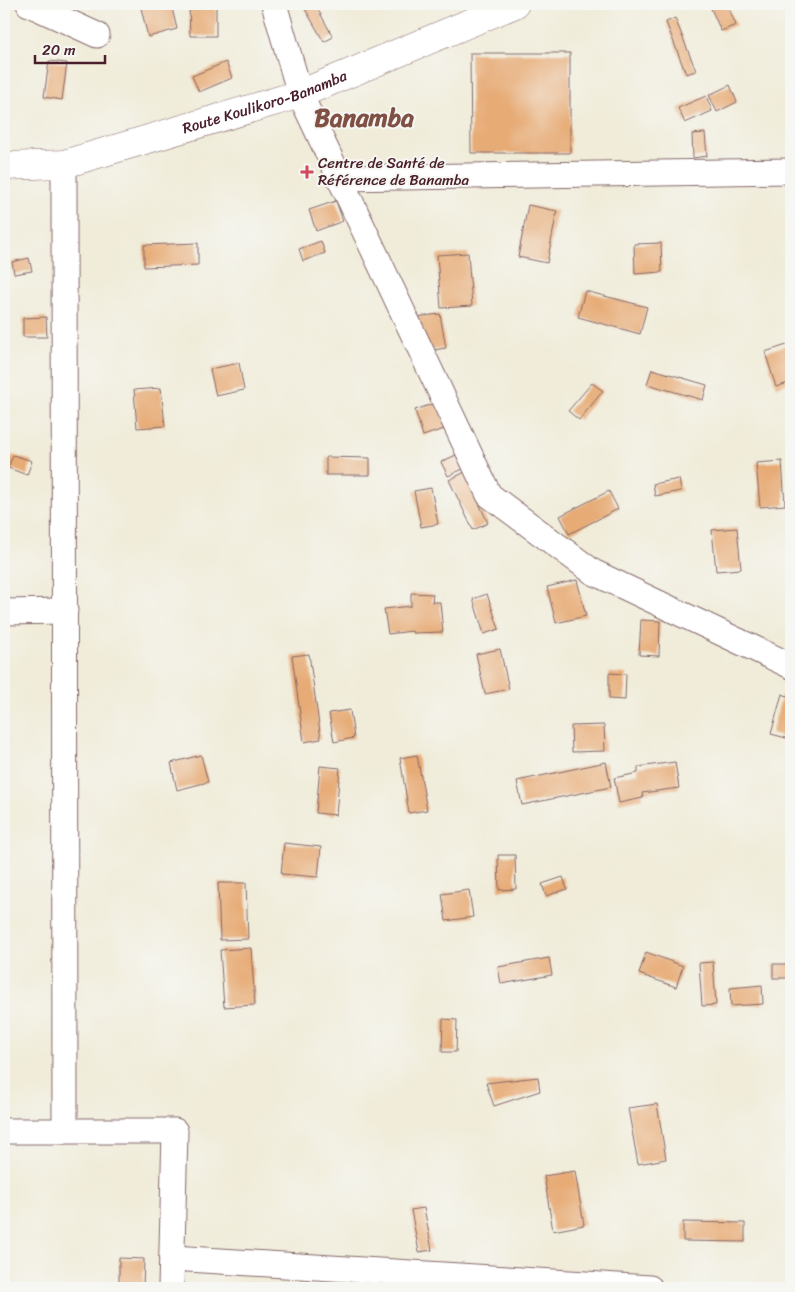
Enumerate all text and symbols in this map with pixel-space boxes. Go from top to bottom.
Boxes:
scale bar [35,32,105,64]
text: 20 m [42,37,76,63]
street label: Route Koulikoro-Banamba [179,63,351,141]
district label: Banamba [314,95,414,140]
place label: Centre de Santé de Référence de Banamba [318,150,470,193]
marker: Centre de Santé de Référence de Banamba [300,165,314,179]

